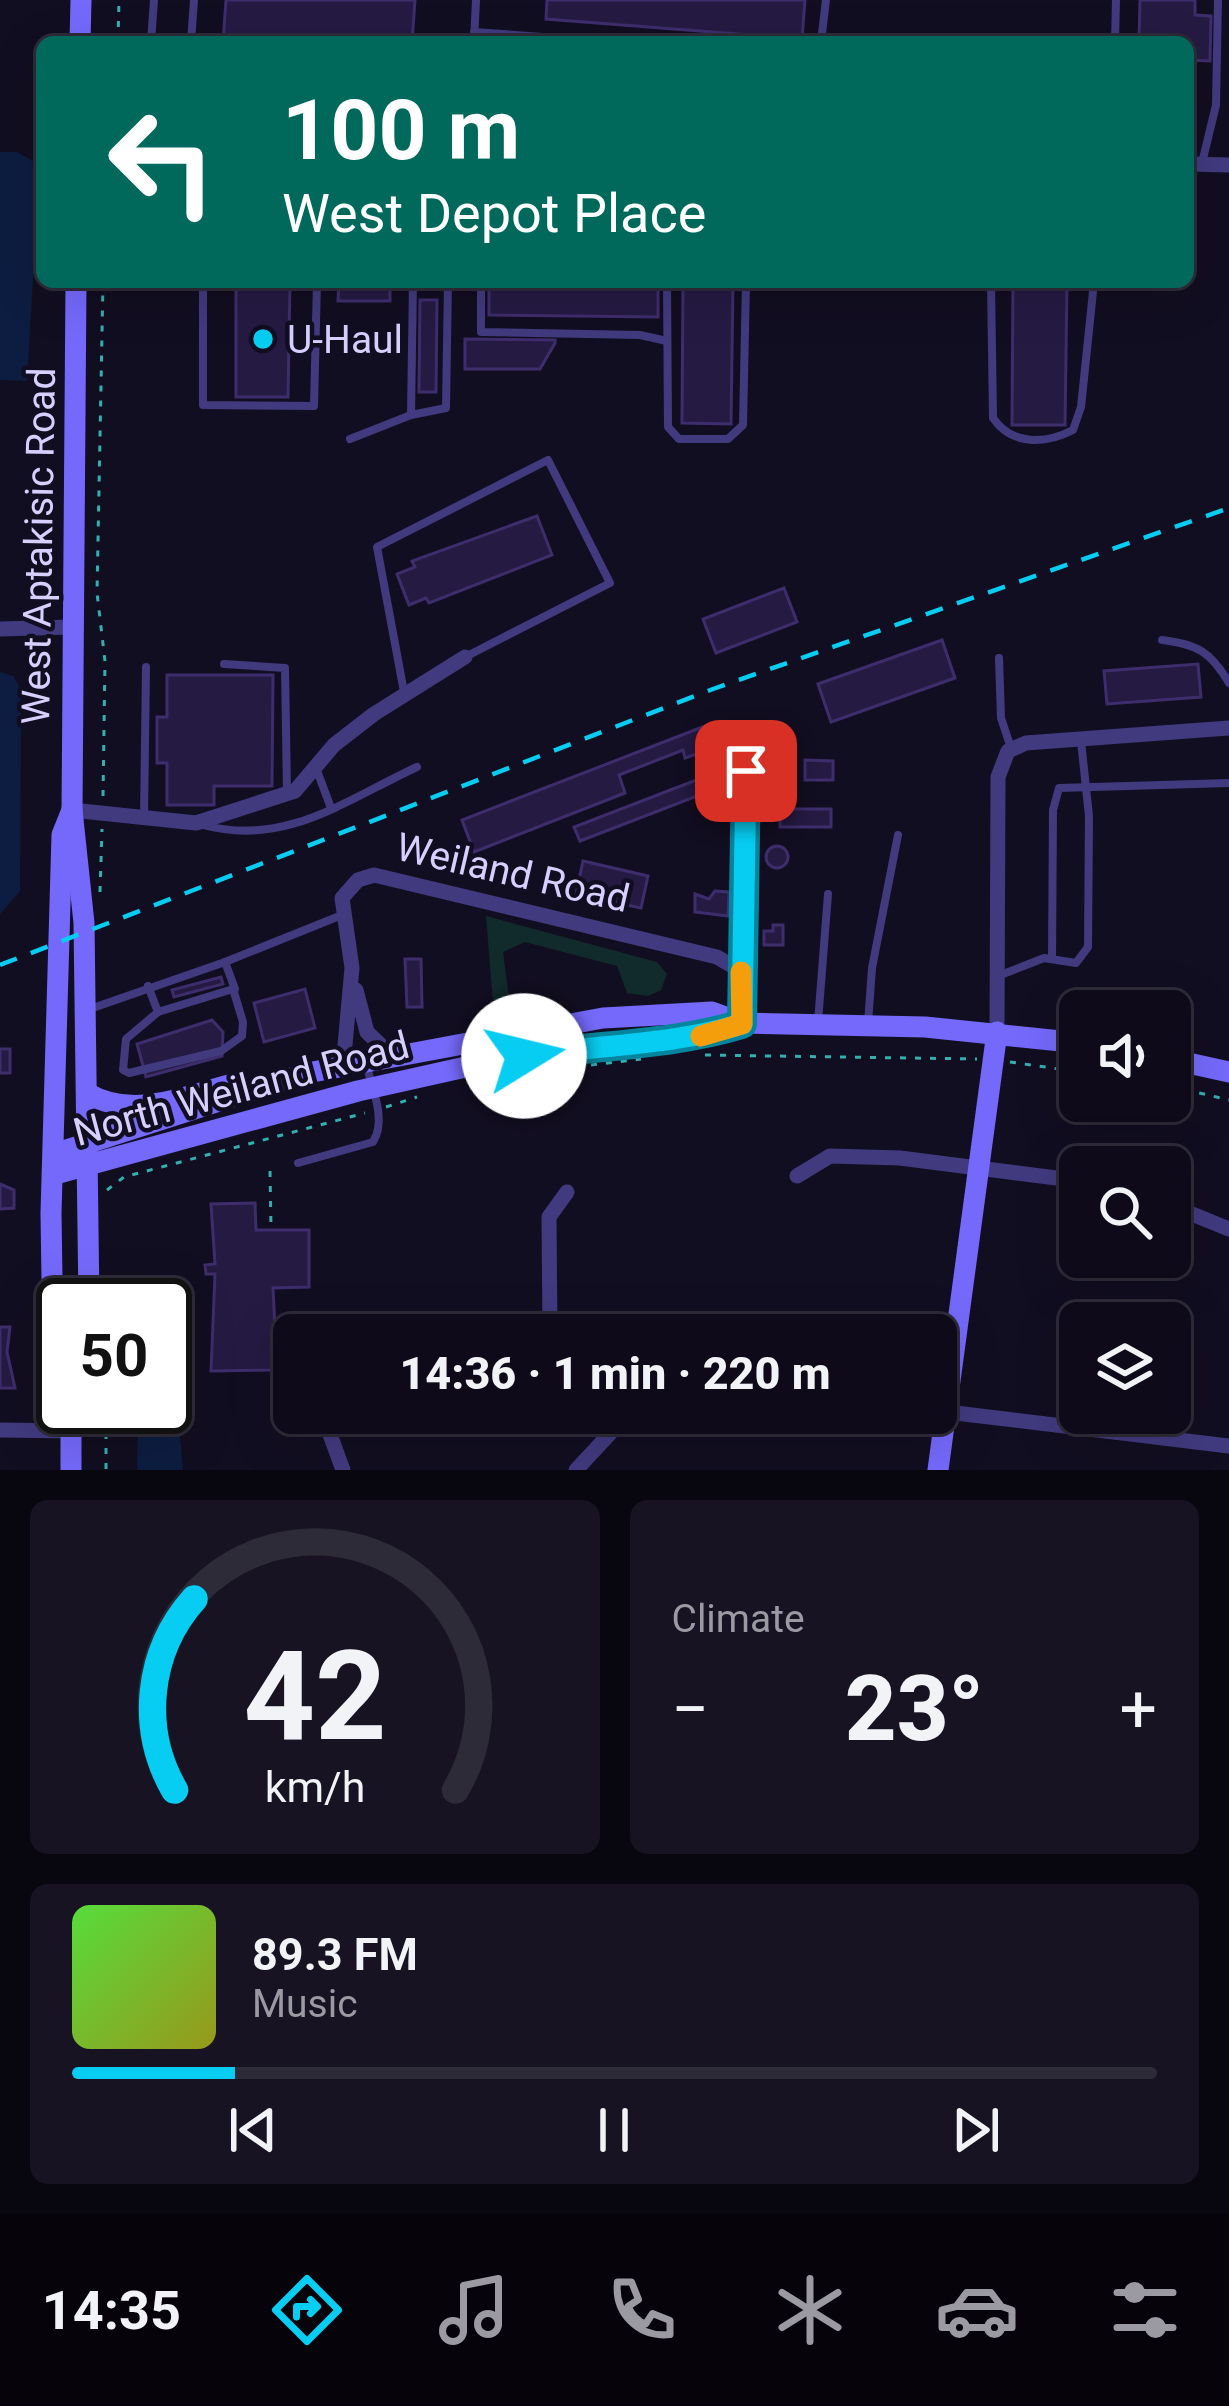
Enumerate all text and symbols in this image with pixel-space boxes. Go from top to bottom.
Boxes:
text: 100 m [282,81,520,180]
icon: left [84,84,240,240]
text: West Depot Place [282,182,706,245]
place label: U-Haul [287,317,403,363]
marker: U-Haul [250,326,276,352]
street label: West Aptakisic Road [13,367,65,725]
pin [695,720,797,822]
icon: arrive [713,738,779,804]
street label: Weiland Road [392,824,634,922]
map controls [1059,990,1191,1434]
button: sound [1059,990,1191,1122]
position arrow [461,993,587,1119]
street label: North Weiland Road [68,1022,414,1156]
button: search [1059,1146,1191,1278]
speed limit sign: 50 [36,1278,192,1434]
button: layers [1059,1302,1191,1434]
text: 14:36 · 1 min · 220 m [399,1347,831,1400]
text: Climate [672,1596,805,1642]
text: 42 [243,1623,386,1769]
text: 23° [845,1657,984,1762]
text: − [672,1671,709,1748]
text: + [1120,1671,1157,1748]
text: km/h [264,1762,365,1812]
text: 89.3 FM [252,1928,418,1981]
text: Music [252,1981,358,2027]
icon: previous [220,2097,286,2163]
icon: pause [581,2097,647,2163]
icon: next [943,2097,1009,2163]
icon: directions [265,2268,349,2352]
icon: music [432,2268,516,2352]
icon: phone [600,2268,684,2352]
icon: climate [768,2268,852,2352]
icon: car [935,2268,1019,2352]
icon: filters [1103,2268,1187,2352]
text: 14:35 [42,2279,181,2342]

